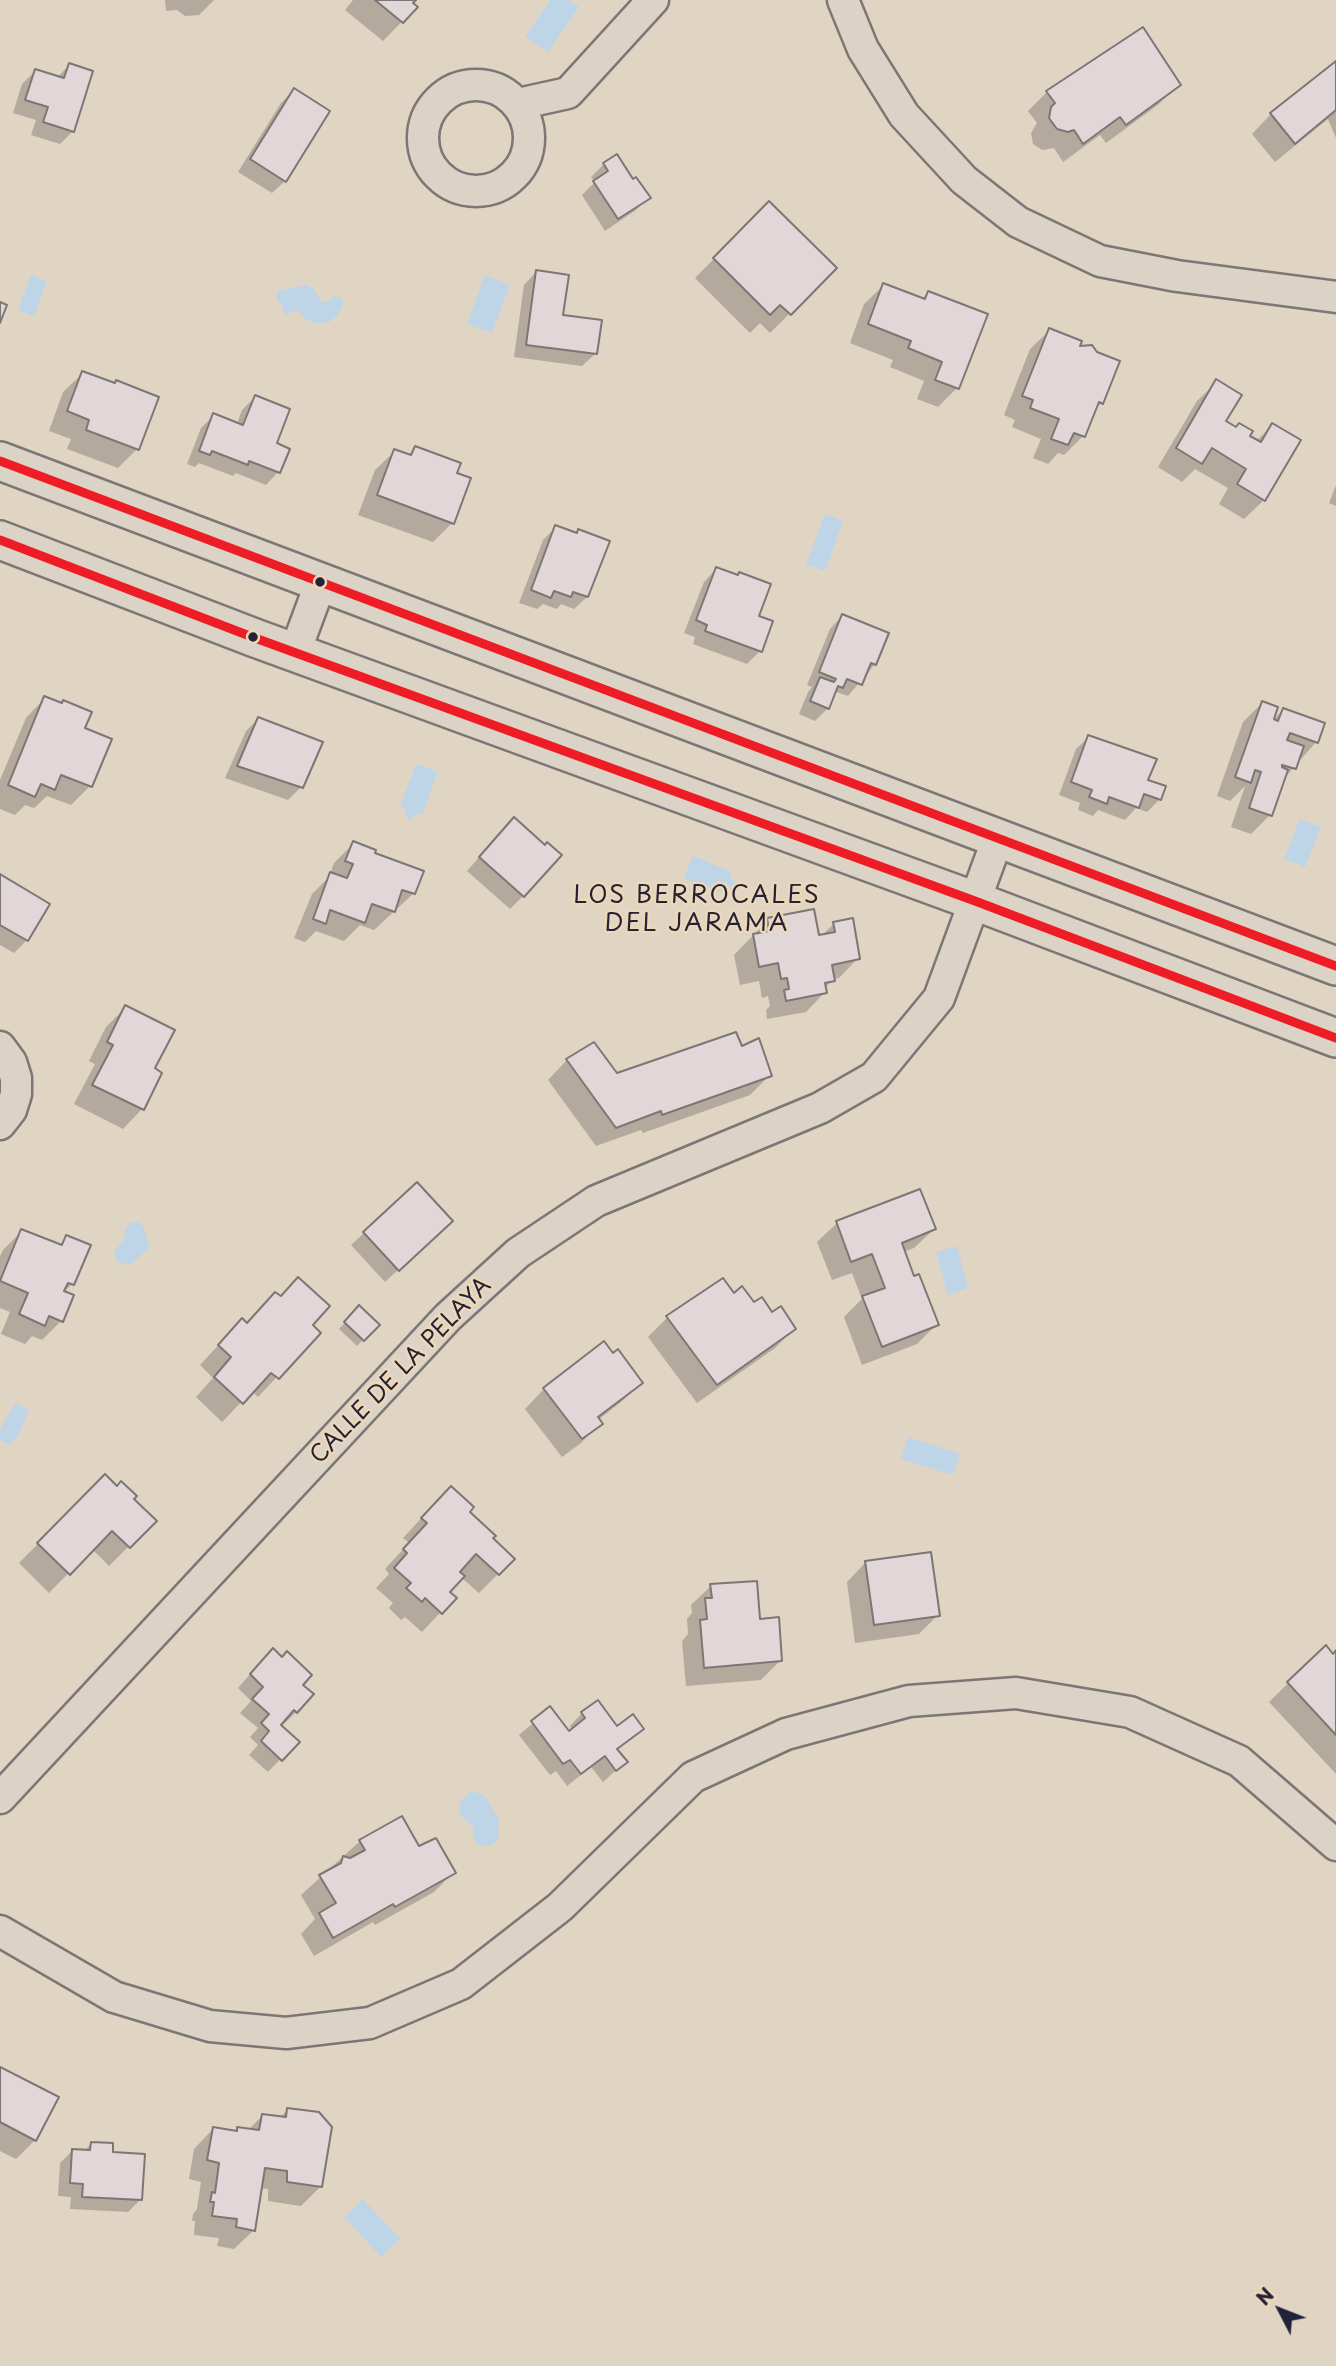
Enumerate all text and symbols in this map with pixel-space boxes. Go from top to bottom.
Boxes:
unlabelled marker [313,575,327,589]
unlabelled marker [246,630,260,644]
district label: LOS BERROCALES DEL JARAMA [576,882,818,938]
street label: CALLE DE LA PELAYA [305,1272,497,1470]
north arrow [1245,2275,1315,2345]
text: N [1249,2281,1280,2311]

